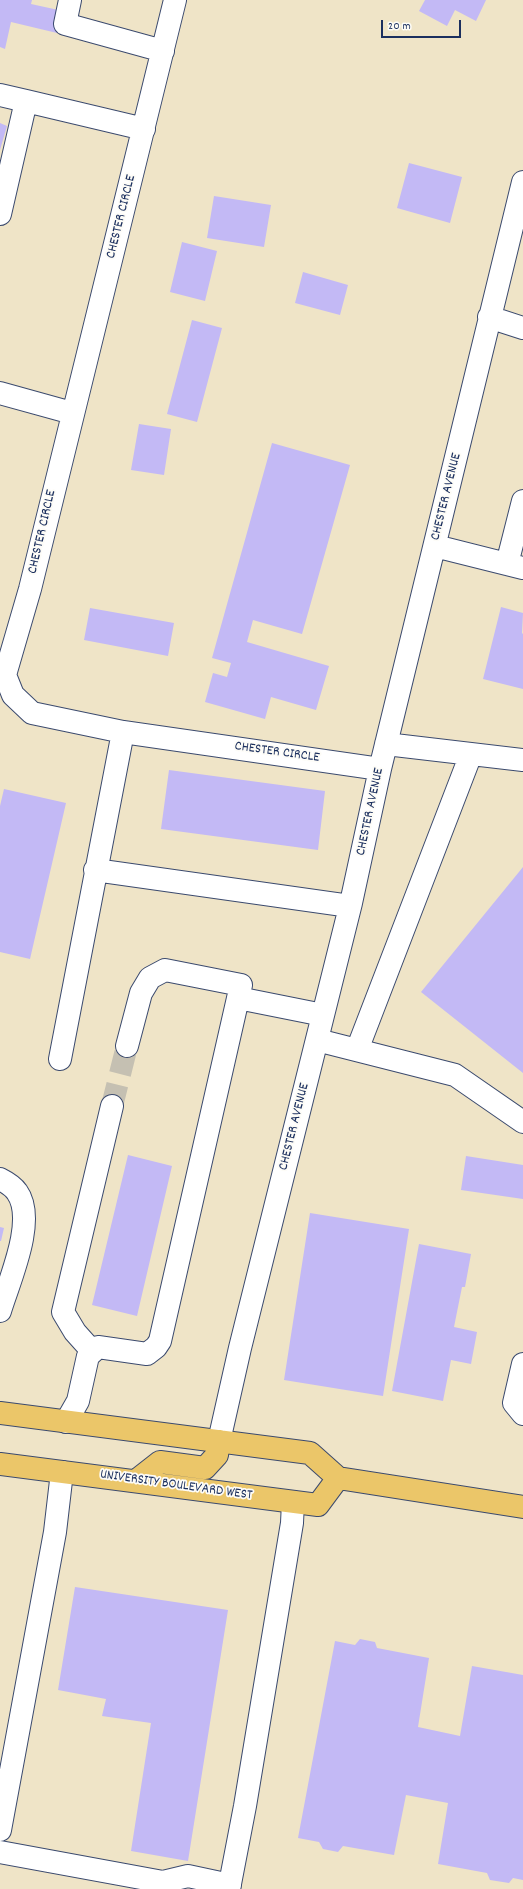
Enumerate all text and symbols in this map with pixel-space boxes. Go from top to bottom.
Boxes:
scale bar [383,12,463,38]
text: 20 m [388,18,411,35]
street label: CHESTER CIRCLE [103,173,141,261]
street label: CHESTER AVENUE [428,452,466,542]
street label: CHESTER CIRCLE [25,488,61,576]
street label: CHESTER CIRCLE [233,739,321,767]
street label: CHESTER AVENUE [353,767,389,857]
street label: CHESTER AVENUE [276,1082,314,1172]
street label: UNIVERSITY BOULEVARD WEST [99,1467,253,1505]

